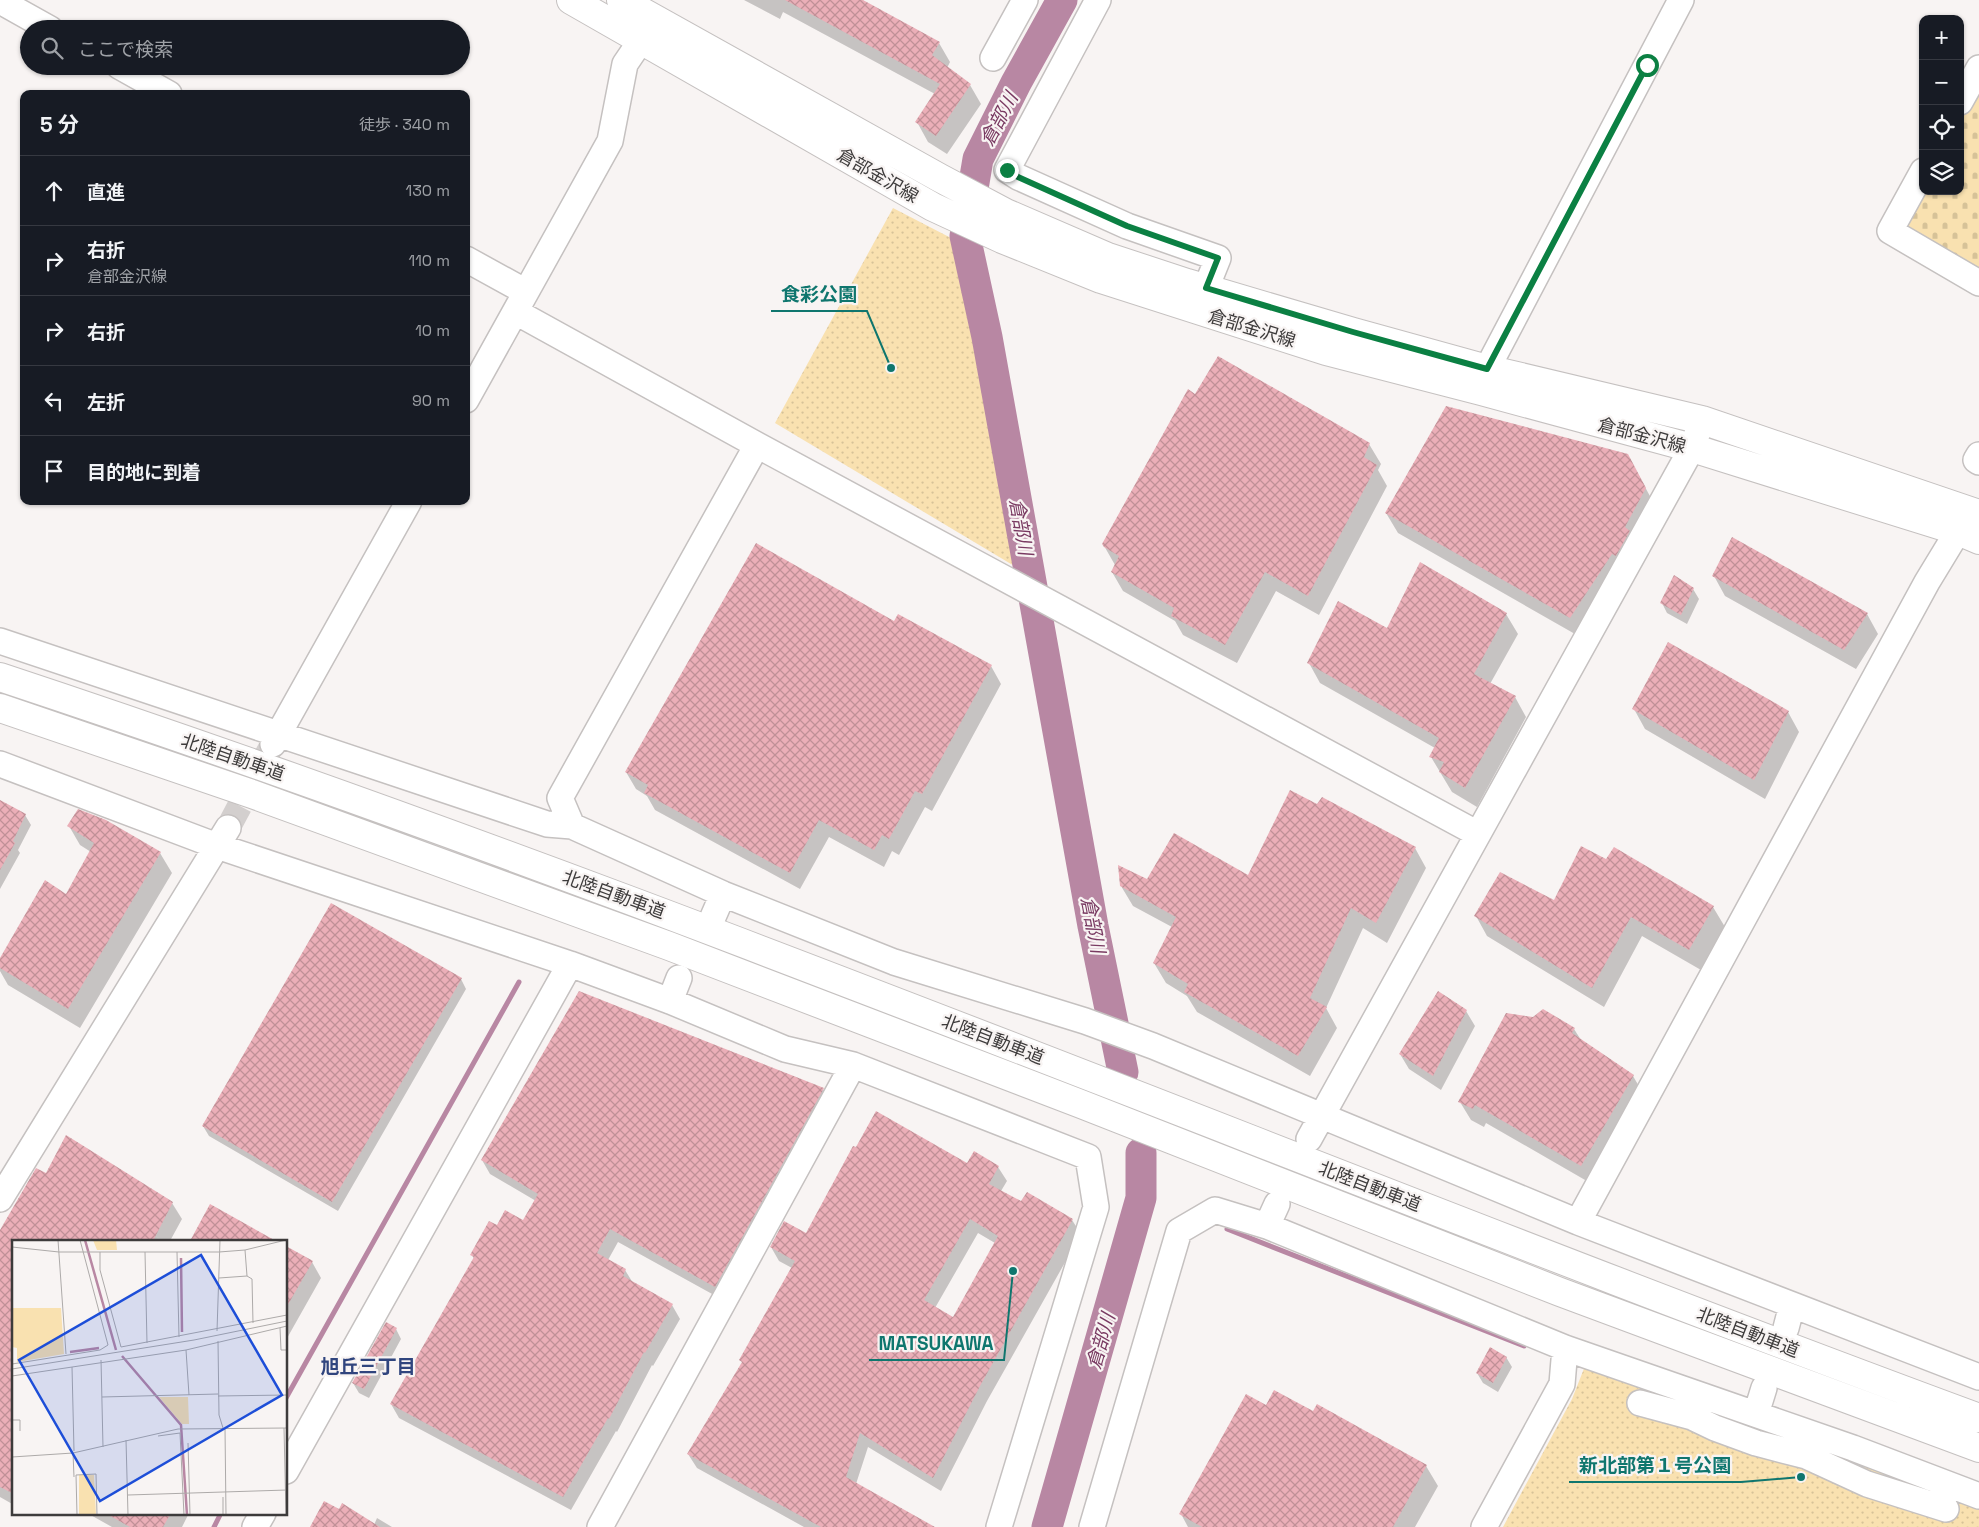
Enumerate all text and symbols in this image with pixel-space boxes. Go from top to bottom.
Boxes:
map controls [1919,15,1964,195]
button: + [1919,15,1964,60]
search box [20,20,470,75]
icon: search [38,34,66,62]
text: ここで検索 [78,37,173,62]
route start [1636,54,1659,77]
button: − [1919,60,1964,105]
water label: 倉部川 [975,86,1024,150]
button: locate [1919,105,1964,150]
text: 5 分 [40,111,79,138]
text: 徒歩 · 340 m [359,114,450,135]
street label: 倉部金沢線 [833,143,923,207]
button: layers [1919,150,1964,195]
route end [996,159,1019,182]
icon: ahead [40,177,68,205]
text: 直進 [87,180,125,205]
text: 130 m [406,180,450,201]
text: 右折 [87,238,125,263]
icon: right [40,247,68,275]
text: 110 m [408,250,450,271]
text: 倉部金沢線 [87,266,167,287]
callout: 食彩公園 [771,277,867,311]
text: 食彩公園 [781,282,857,307]
street label: 倉部金沢線 [1206,304,1298,352]
icon: right [40,317,68,345]
text: 右折 [87,320,125,345]
text: 10 m [415,320,450,341]
icon: left [40,387,68,415]
text: 左折 [87,390,125,415]
text: 90 m [412,390,450,411]
street label: 倉部金沢線 [1596,412,1688,458]
icon: arrive [40,457,68,485]
text: 目的地に到着 [87,460,201,485]
water label: 倉部川 [1004,497,1039,559]
street label: 北陸自動車道 [178,729,288,785]
street label: 北陸自動車道 [559,865,669,923]
water label: 倉部川 [1075,895,1111,957]
street label: 北陸自動車道 [938,1009,1048,1069]
street label: 北陸自動車道 [1315,1156,1425,1216]
inset map [12,1240,288,1514]
street label: 北陸自動車道 [1693,1302,1803,1362]
water label: 倉部川 [1081,1308,1121,1372]
callout: MATSUKAWA [869,1326,1004,1360]
text: MATSUKAWA [878,1331,994,1356]
district label: 旭丘三丁目 [320,1354,416,1379]
callout: 新北部第１号公園 [1569,1448,1741,1482]
text: 新北部第１号公園 [1579,1453,1731,1478]

